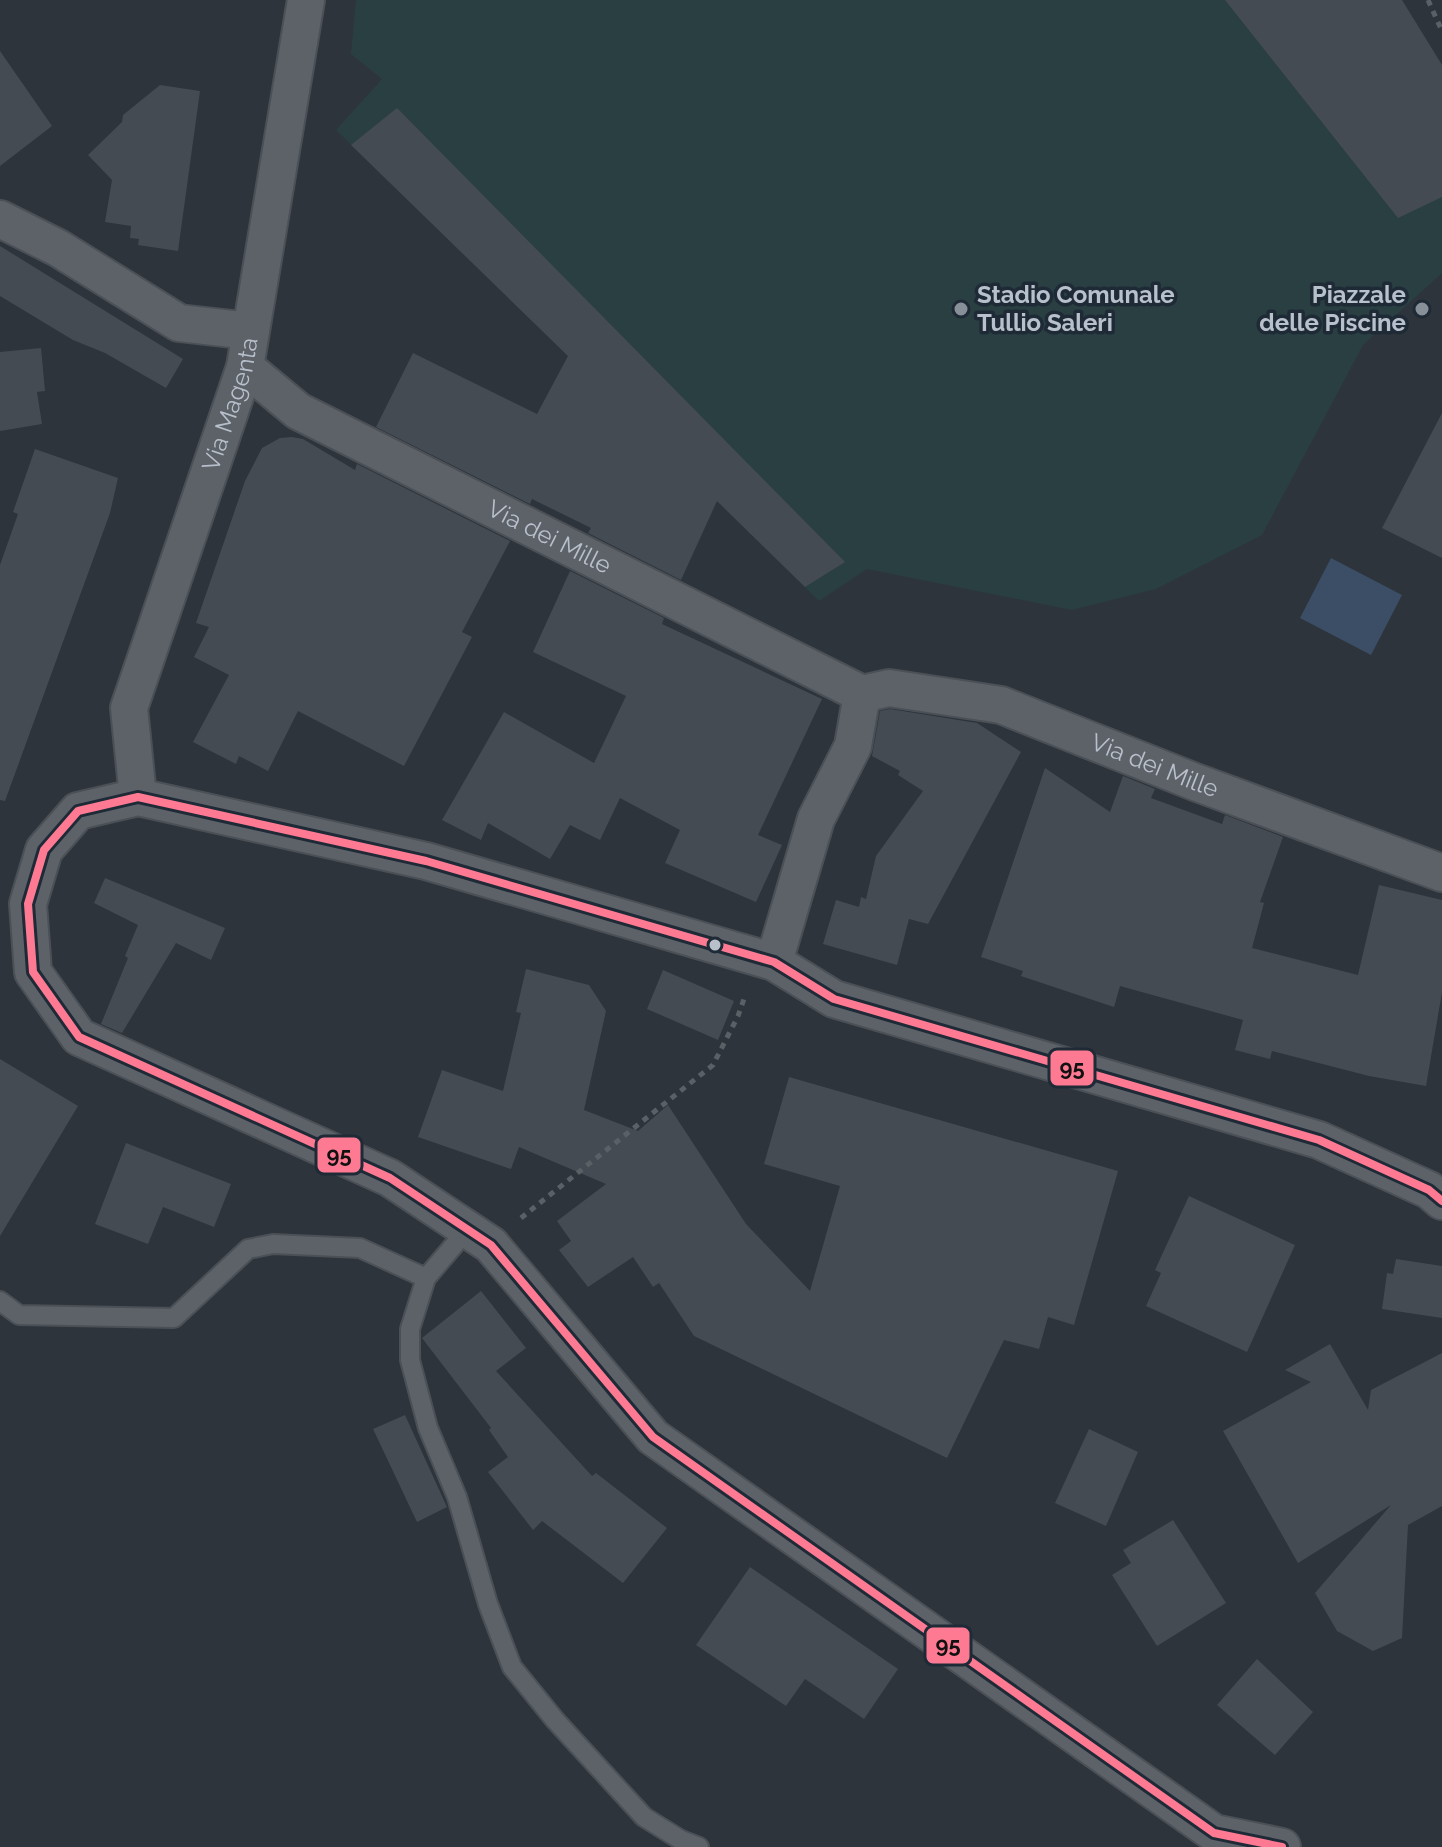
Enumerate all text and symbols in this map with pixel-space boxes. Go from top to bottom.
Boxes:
place label: Stadio Comunale Tullio Saleri [977,280,1175,337]
place label: Piazzale delle Piscine [1259,280,1406,337]
marker: Stadio Comunale Tullio Saleri [952,300,970,318]
marker: Piazzale delle Piscine [1413,300,1431,318]
street label: Via Magenta [196,335,264,475]
street label: Via dei Mille [483,493,616,580]
street label: Via dei Mille [1087,727,1222,803]
unlabelled marker [707,937,723,953]
line badge: 95 [1049,1049,1095,1087]
text: 95 [1059,1055,1085,1081]
line badge: 95 [316,1136,362,1174]
text: 95 [326,1142,352,1168]
line badge: 95 [925,1626,971,1665]
text: 95 [935,1632,961,1658]

